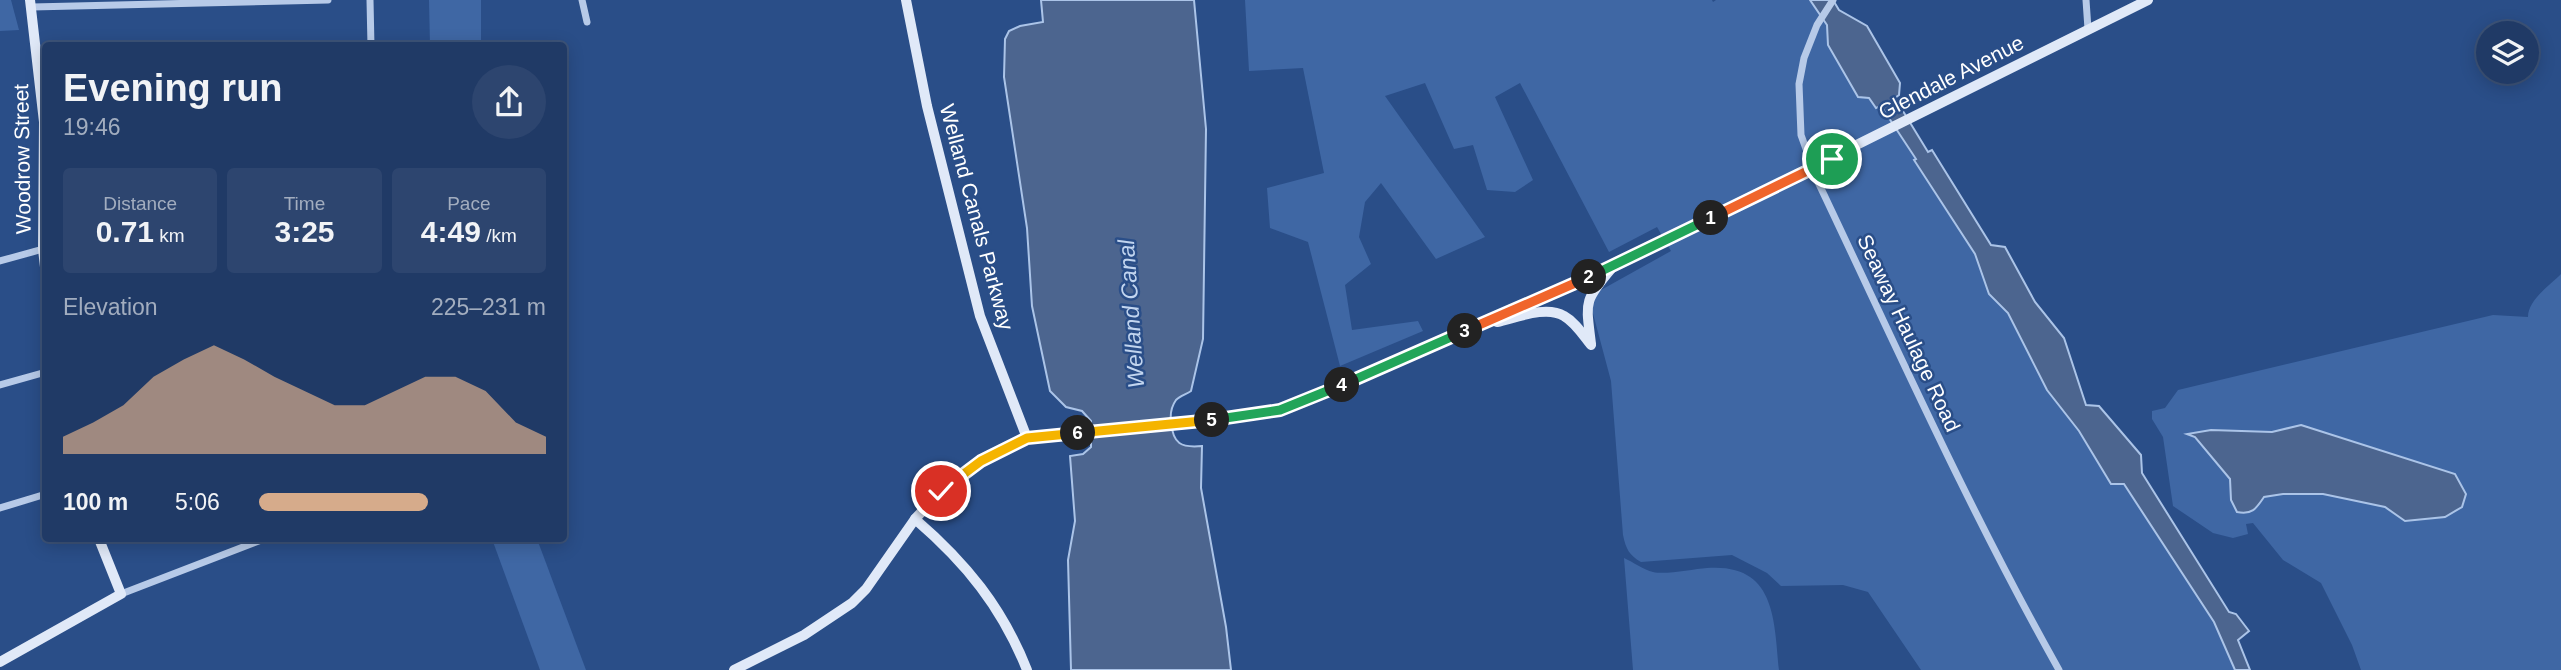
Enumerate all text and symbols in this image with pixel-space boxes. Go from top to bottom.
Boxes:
map controls [2476,21,2539,84]
button: layers [2476,21,2539,84]
street label: Glendale Avenue [1875,31,2027,123]
button: share [472,65,546,139]
text: Evening run [63,67,283,109]
street label: Woodrow Street [9,84,35,234]
street label: Welland Canals Parkway [936,101,1018,333]
text: 19:46 [63,114,121,140]
pin [1802,129,1862,189]
icon: arrive [1813,140,1851,178]
text: Distance [103,193,177,214]
text: Time [284,193,325,214]
text: Pace [447,193,490,214]
pin: 1 [1694,200,1728,235]
text: 1 [1705,207,1716,228]
text: 0.71 [96,215,154,248]
text: 3:25 [274,215,335,248]
text: 4:49 [421,215,481,248]
text: km [154,225,185,246]
text: /km [481,225,517,246]
street label: Seaway Haulage Road [1853,231,1965,435]
water label: Welland Canal [1113,238,1149,389]
pin: 2 [1572,260,1606,294]
text: 2 [1583,266,1594,287]
text: Elevation [63,294,158,320]
text: 225–231 m [431,294,546,320]
pin: 3 [1448,314,1482,348]
text: 3 [1459,320,1470,341]
pin: 4 [1324,368,1360,402]
text: 4 [1336,374,1347,395]
pin: 5 [1194,402,1230,438]
text: 5 [1206,409,1217,430]
pin: 6 [1060,416,1096,450]
text: 6 [1072,422,1083,443]
pin [911,461,971,521]
icon: check [922,472,960,510]
text: 100 m [63,489,128,515]
text: 5:06 [175,489,220,515]

